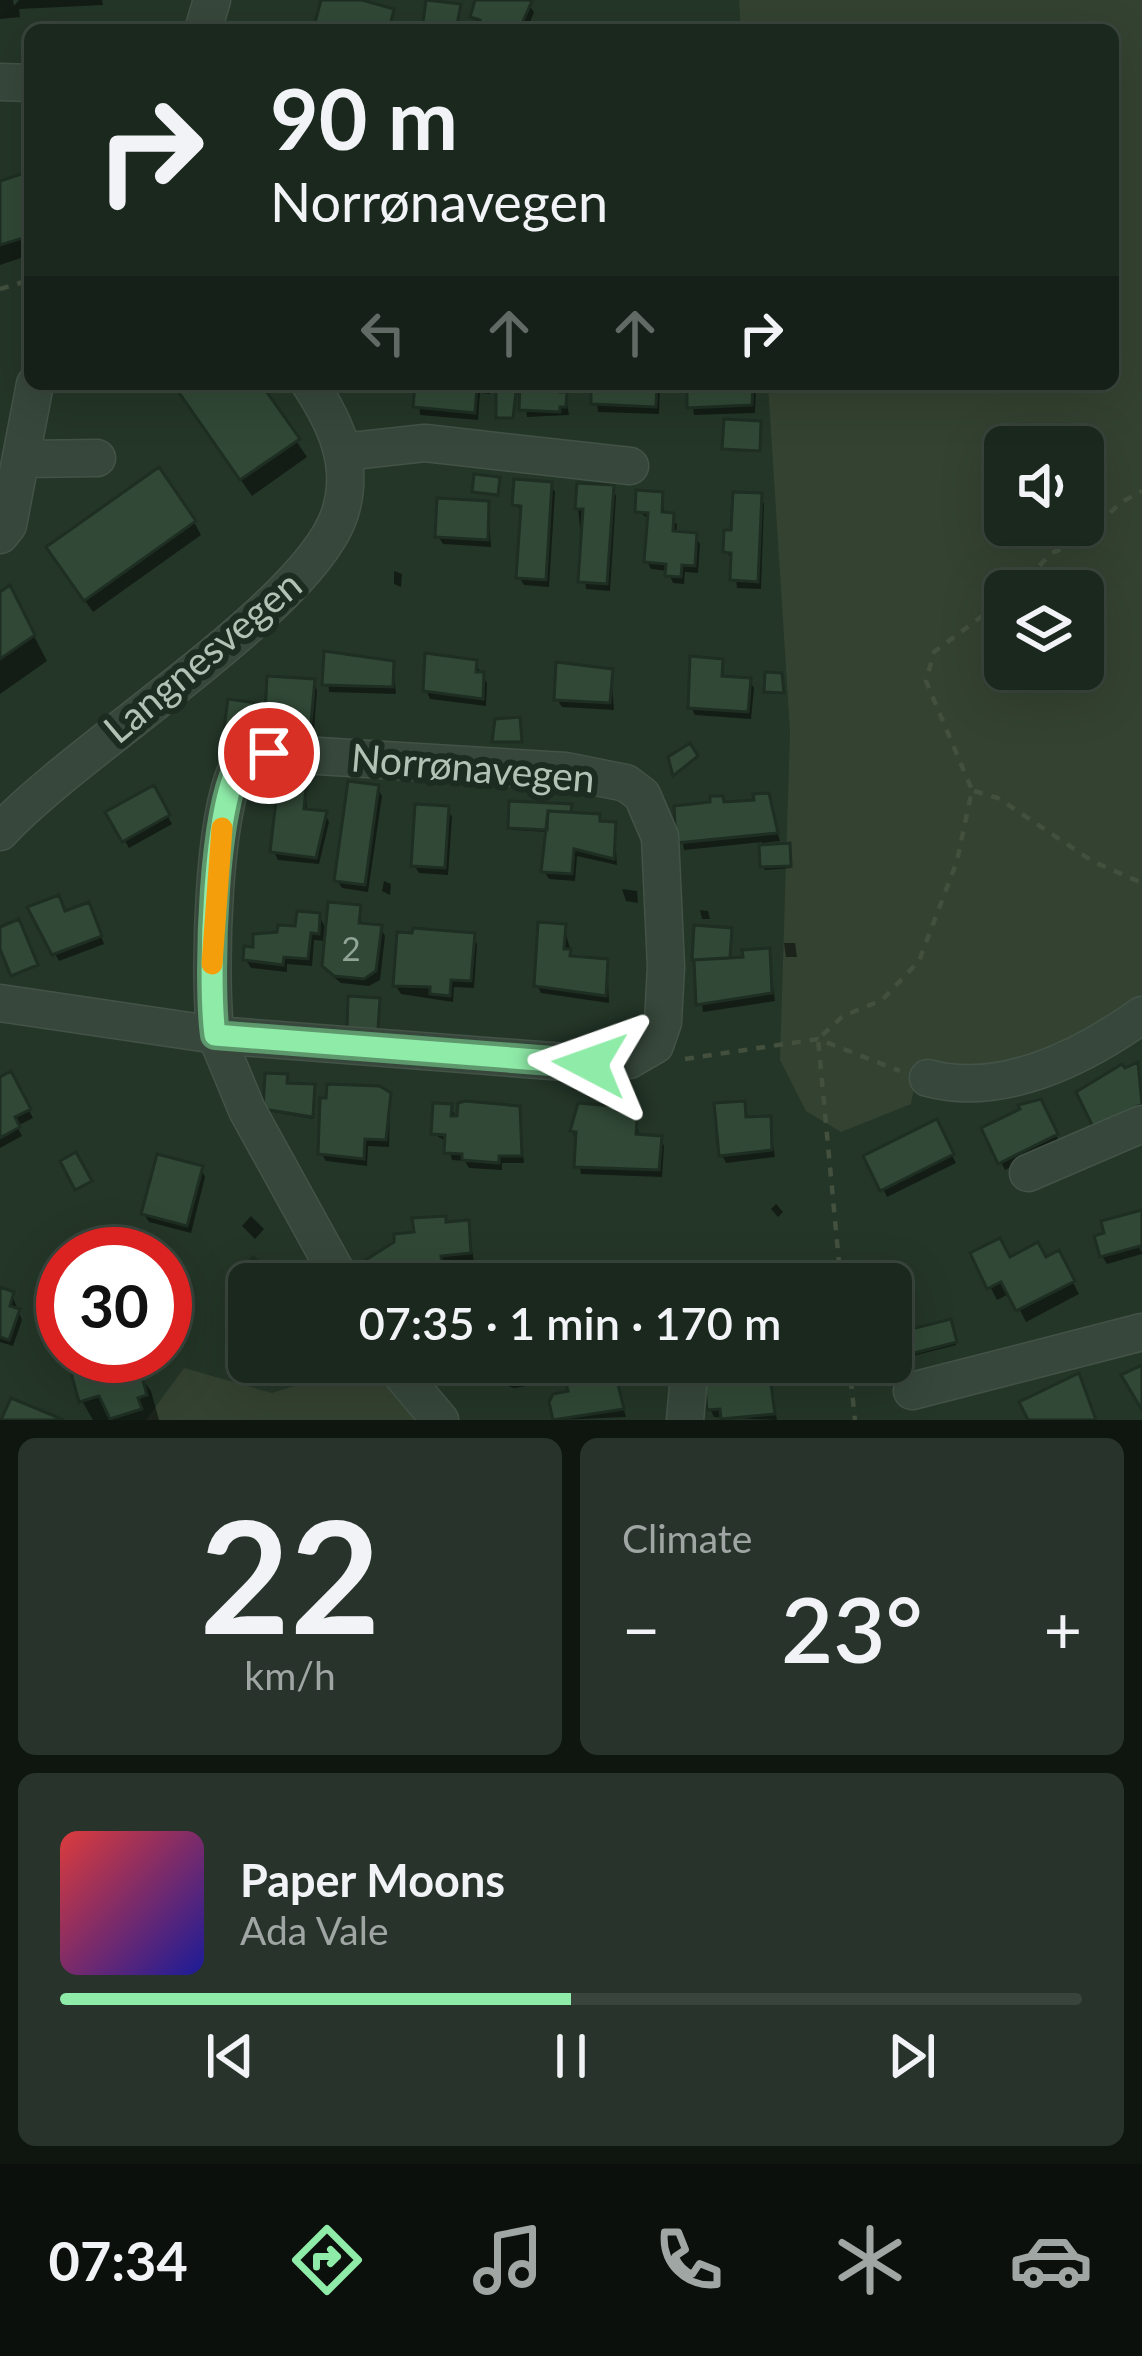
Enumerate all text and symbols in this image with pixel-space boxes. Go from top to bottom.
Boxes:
text: 90 m [270,67,458,168]
icon: right [72,72,228,228]
text: Norrønavegen [270,169,608,234]
icon: left [350,300,416,366]
icon: ahead [476,300,542,366]
icon: ahead [602,300,668,366]
icon: right [728,300,794,366]
map controls [984,426,1104,690]
button: sound [984,426,1104,546]
street label: Langnesvegen [94,560,310,752]
button: layers [984,570,1104,690]
pin [218,702,320,804]
icon: arrive [236,720,302,786]
street label: Norrønavegen [349,733,597,801]
house number: 2 [341,928,361,968]
position arrow [527,1001,653,1127]
speed limit sign: 30 [36,1227,192,1383]
text: 07:35 · 1 min · 170 m [359,1296,781,1350]
text: 22 [200,1480,380,1667]
text: Climate [622,1515,752,1561]
text: 23° [781,1574,923,1682]
text: − [622,1589,660,1668]
text: + [1044,1589,1082,1668]
text: km/h [244,1652,336,1698]
text: Paper Moons [240,1853,505,1907]
text: Ada Vale [240,1907,389,1953]
icon: previous [197,2023,263,2089]
icon: pause [538,2023,604,2089]
icon: next [879,2023,945,2089]
icon: directions [285,2218,369,2302]
icon: music [466,2218,550,2302]
icon: phone [647,2218,731,2302]
icon: climate [828,2218,912,2302]
icon: car [1009,2218,1093,2302]
text: 07:34 [49,2228,188,2293]

